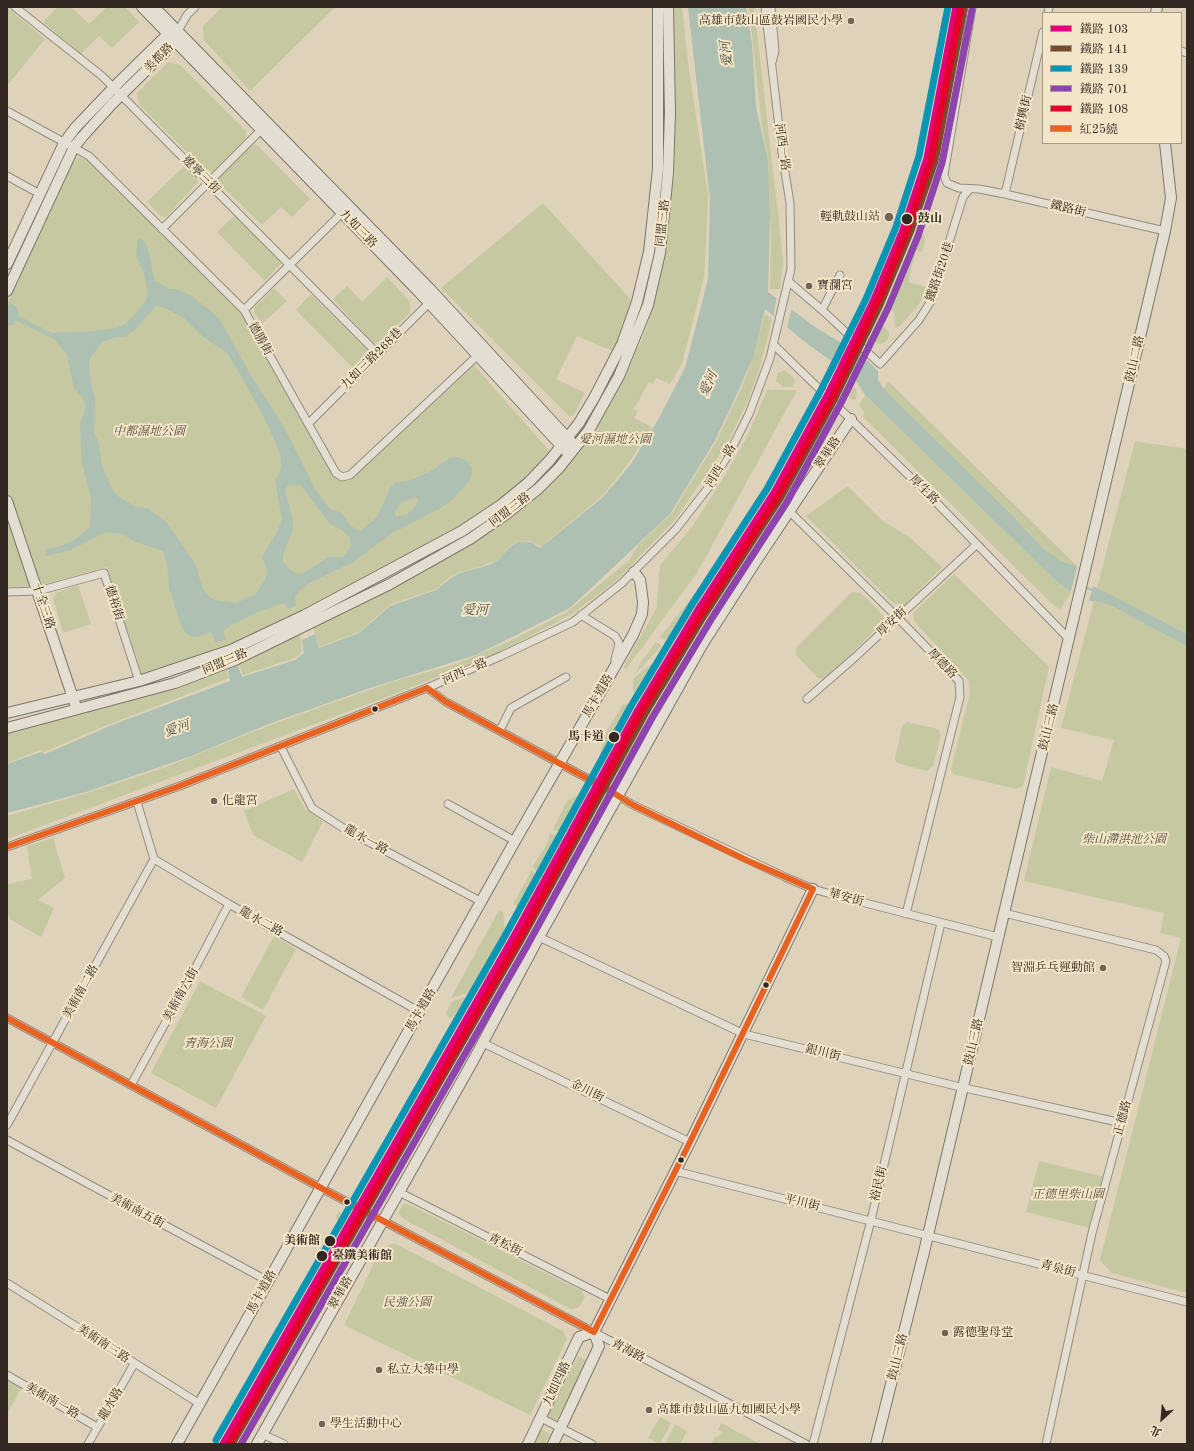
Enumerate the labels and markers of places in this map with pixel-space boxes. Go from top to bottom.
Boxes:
place label: 高雄市鼓山區鼓岩國民小學 [699,14,843,28]
marker: 高雄市鼓山區鼓岩國民小學 [846,16,856,26]
place label: 輕軌鼓山站 [820,210,880,224]
marker: 輕軌鼓山站 [883,211,895,223]
marker: 鼓山 [900,212,914,226]
place label: 鼓山 [918,212,942,226]
place label: 寶瀾宮 [817,279,853,293]
marker: 寶瀾宮 [804,281,814,291]
unlabelled marker [370,704,380,714]
place label: 馬卡道 [568,730,604,744]
marker: 馬卡道 [607,730,621,744]
place label: 化龍宮 [222,794,258,808]
marker: 化龍宮 [209,796,219,806]
place label: 智淵乒乓運動館 [1011,961,1095,975]
marker: 智淵乒乓運動館 [1098,963,1108,973]
unlabelled marker [761,980,771,990]
unlabelled marker [676,1155,686,1165]
unlabelled marker [342,1197,352,1207]
place label: 美術館 [284,1234,320,1248]
marker: 美術館 [323,1234,337,1248]
marker: 臺鐵美術館 [315,1249,329,1263]
place label: 臺鐵美術館 [332,1249,392,1263]
place label: 露德聖母堂 [953,1326,1013,1340]
marker: 露德聖母堂 [940,1328,950,1338]
place label: 私立大榮中學 [387,1363,459,1377]
marker: 私立大榮中學 [374,1365,384,1375]
place label: 高雄市鼓山區九如國民小學 [657,1403,801,1417]
marker: 高雄市鼓山區九如國民小學 [644,1405,654,1415]
place label: 學生活動中心 [330,1417,402,1431]
marker: 學生活動中心 [317,1419,327,1429]

